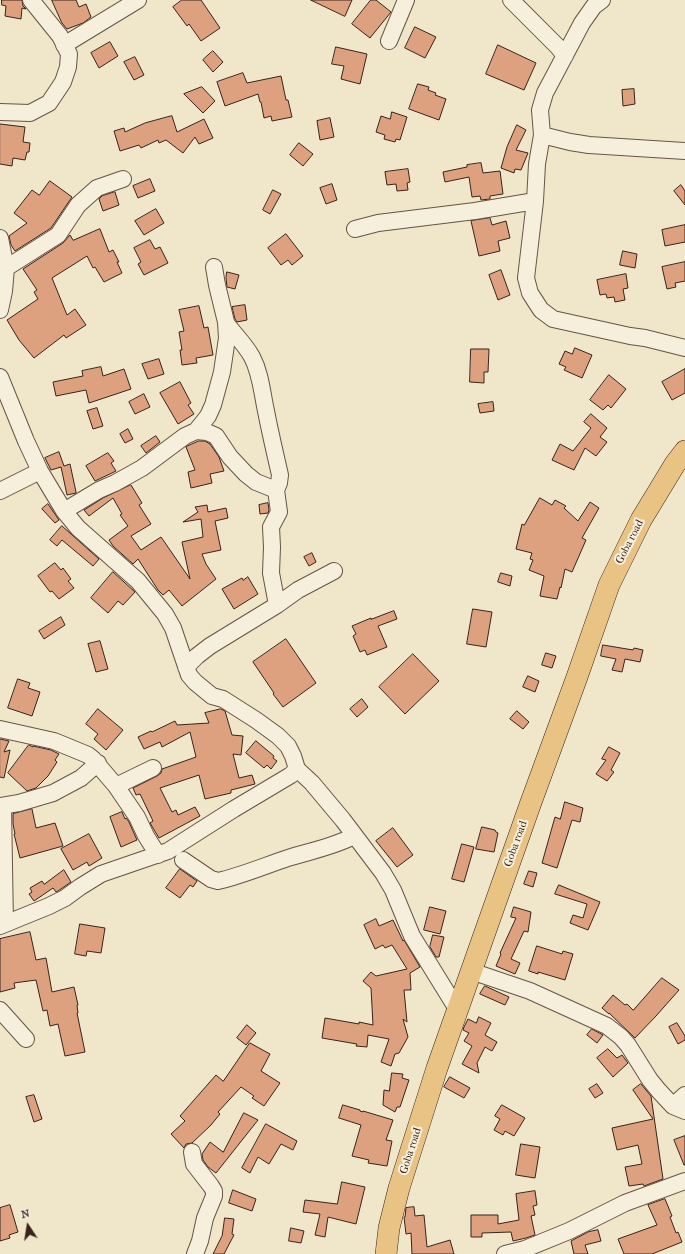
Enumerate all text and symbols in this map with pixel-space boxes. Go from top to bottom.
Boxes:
street label: Goba road [613,518,647,566]
street label: Goba road [502,819,530,869]
street label: Goba road [397,1126,425,1176]
north arrow [8,1206,48,1246]
text: N [20,1207,31,1221]

